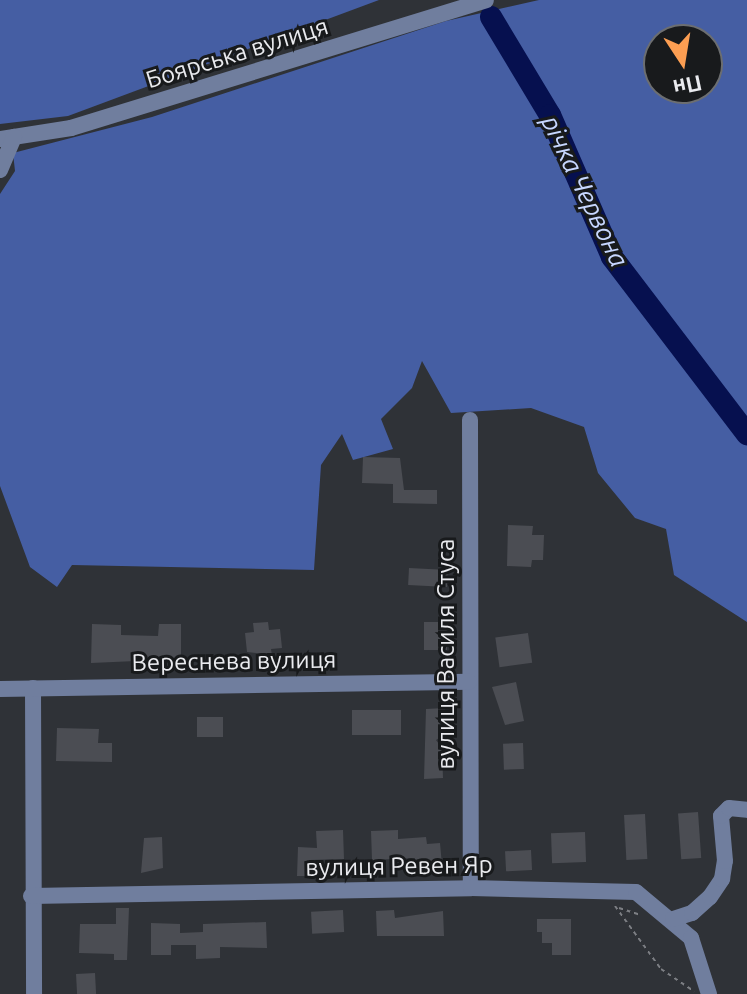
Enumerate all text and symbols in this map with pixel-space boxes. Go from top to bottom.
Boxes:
street label: Боярська вулиця [142,12,332,94]
north arrow [643,24,723,104]
text: Пн [671,71,704,101]
water label: річка Червона [535,110,635,272]
street label: вулиця Василя Стуса [432,539,460,769]
street label: Вереснева вулиця [131,645,337,677]
street label: вулиця Ревен Яр [305,850,493,882]

